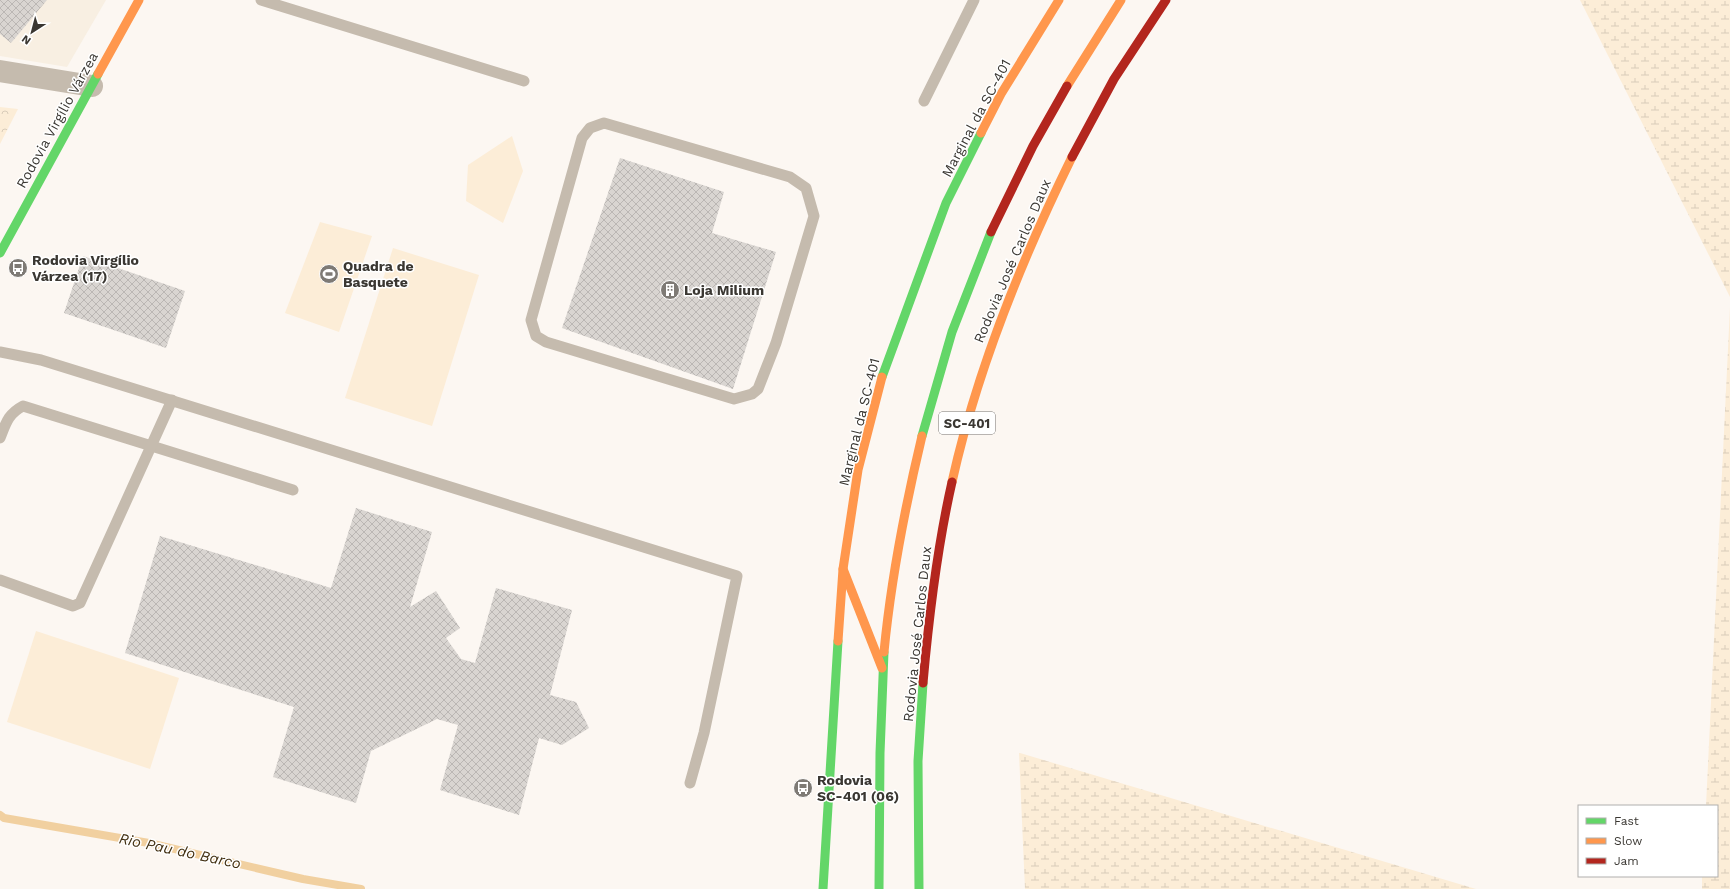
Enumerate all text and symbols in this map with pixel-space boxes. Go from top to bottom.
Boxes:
north arrow [12,12,52,52]
text: N [19,32,34,47]
street label: Rodovia Virgílio Várzea [13,49,101,191]
street label: Marginal da SC-401 [938,56,1014,180]
street label: Rodovia José Carlos Daux [970,177,1054,345]
place label: Rodovia Virgílio Várzea (17) [32,252,139,284]
bus stop icon: Rodovia Virgílio Várzea (17) [7,257,29,279]
place label: Quadra de Basquete [343,258,414,290]
sports icon: Quadra de Basquete [318,263,340,285]
building icon: Loja Milium [659,279,681,301]
place label: Loja Milium [684,282,764,298]
street label: Marginal da SC-401 [835,357,883,487]
road number: SC-401 [939,412,995,434]
street label: Rodovia José Carlos Daux [900,545,934,723]
place label: Rodovia SC-401 (06) [817,772,899,804]
bus stop icon: Rodovia SC-401 (06) [792,777,814,799]
legend [1578,805,1718,877]
text: Fast [1614,814,1639,828]
water label: Rio Pau do Barco [117,829,243,873]
text: Slow [1614,834,1642,848]
text: Jam [1614,854,1639,868]

